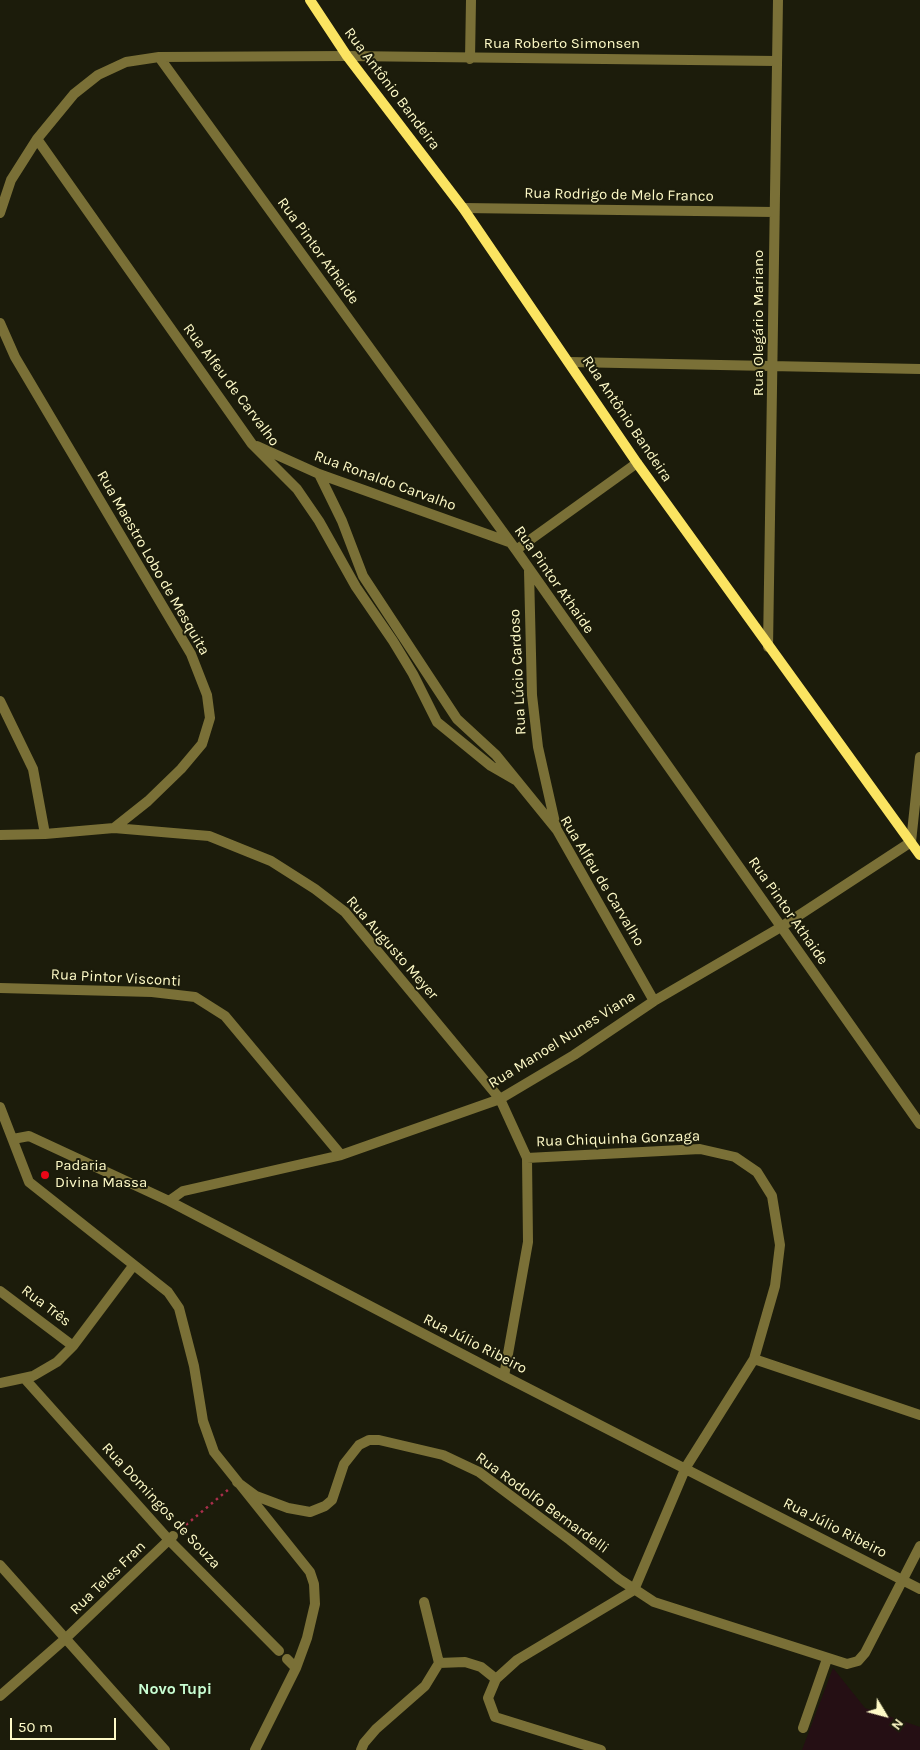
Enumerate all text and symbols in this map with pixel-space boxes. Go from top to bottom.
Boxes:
street label: Rua Antônio Bandeira [340,24,444,154]
street label: Rua Roberto Simonsen [484,35,640,53]
street label: Rua Rodrigo de Melo Franco [524,184,714,206]
street label: Rua Pintor Athaide [273,194,363,308]
street label: Rua Olegário Mariano [750,250,768,396]
street label: Rua Alfeu de Carvalho [179,320,283,450]
street label: Rua Antônio Bandeira [578,353,676,485]
street label: Rua Ronaldo Carvalho [312,447,458,515]
street label: Rua Maestro Lobo de Mesquita [93,468,213,658]
street label: Rua Pintor Athaide [510,523,598,637]
street label: Rua Lúcio Cardoso [506,609,530,735]
street label: Rua Alfeu de Carvalho [556,813,648,949]
street label: Rua Pintor Athaide [744,854,832,968]
street label: Rua Augusto Meyer [342,893,442,1003]
street label: Rua Pintor Visconti [50,966,182,990]
street label: Rua Manoel Nunes Viana [485,987,639,1093]
street label: Rua Chiquinha Gonzaga [536,1127,700,1151]
place label: Padaria Divina Massa [55,1157,147,1192]
marker: Padaria Divina Massa [39,1169,51,1181]
street label: Rua Três [18,1282,74,1330]
street label: Rua Júlio Ribeiro [420,1310,530,1378]
street label: Rua Domingos de Souza [98,1439,224,1573]
street label: Rua Rodolfo Bernardelli [472,1449,612,1557]
street label: Rua Júlio Ribeiro [780,1494,890,1562]
street label: Rua Teles Fran [66,1537,150,1619]
district label: Novo Tupi [138,1679,212,1699]
north arrow [860,1690,910,1740]
scale bar [12,1708,119,1740]
text: N [888,1715,907,1733]
text: 50 m [18,1718,53,1736]

